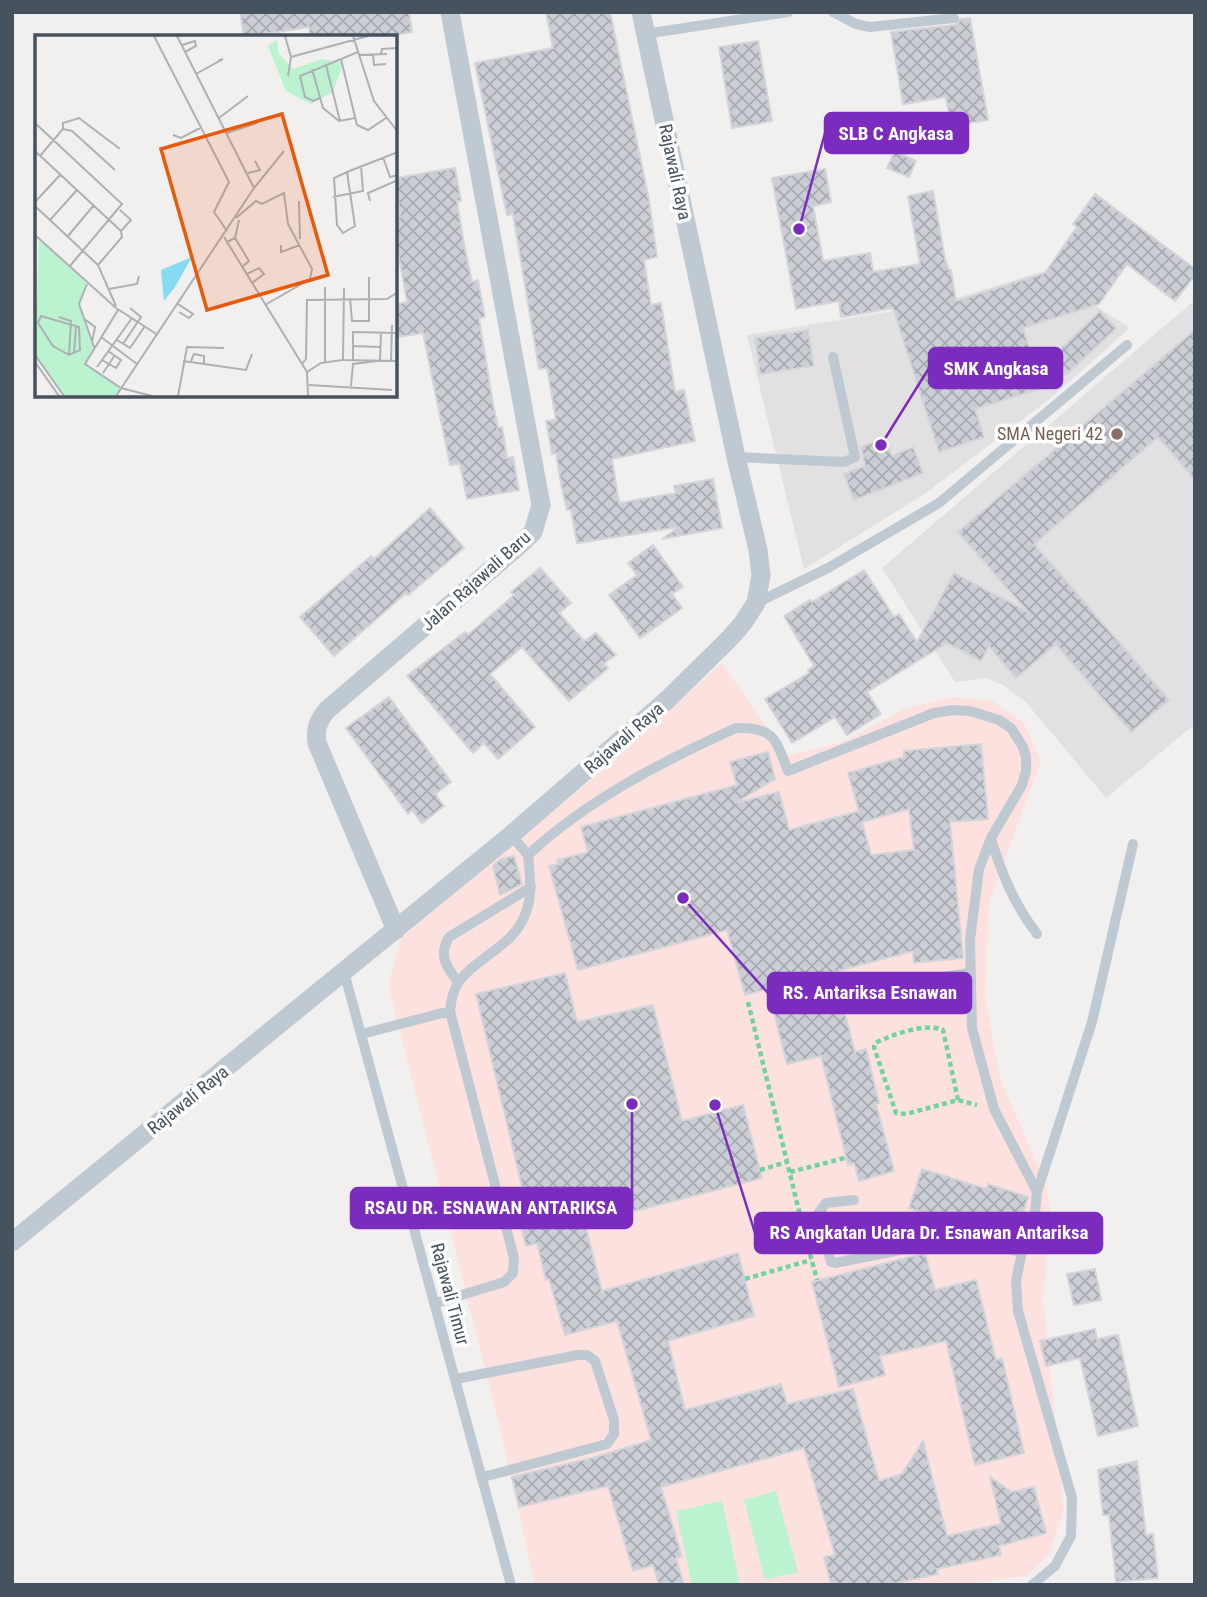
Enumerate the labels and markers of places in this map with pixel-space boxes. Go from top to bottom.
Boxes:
callout: SLB C Angkasa [825,113,968,153]
callout: SMK Angkasa [929,348,1062,388]
place label: SMA Negeri 42 [997,423,1103,444]
marker: SMA Negeri 42 [1109,426,1125,442]
callout: RS. Antariksa Esnawan [768,973,971,1013]
callout: RSAU DR. ESNAWAN ANTARIKSA [351,1188,632,1228]
callout: RS Angkatan Udara Dr. Esnawan Antariksa [755,1213,1102,1253]

